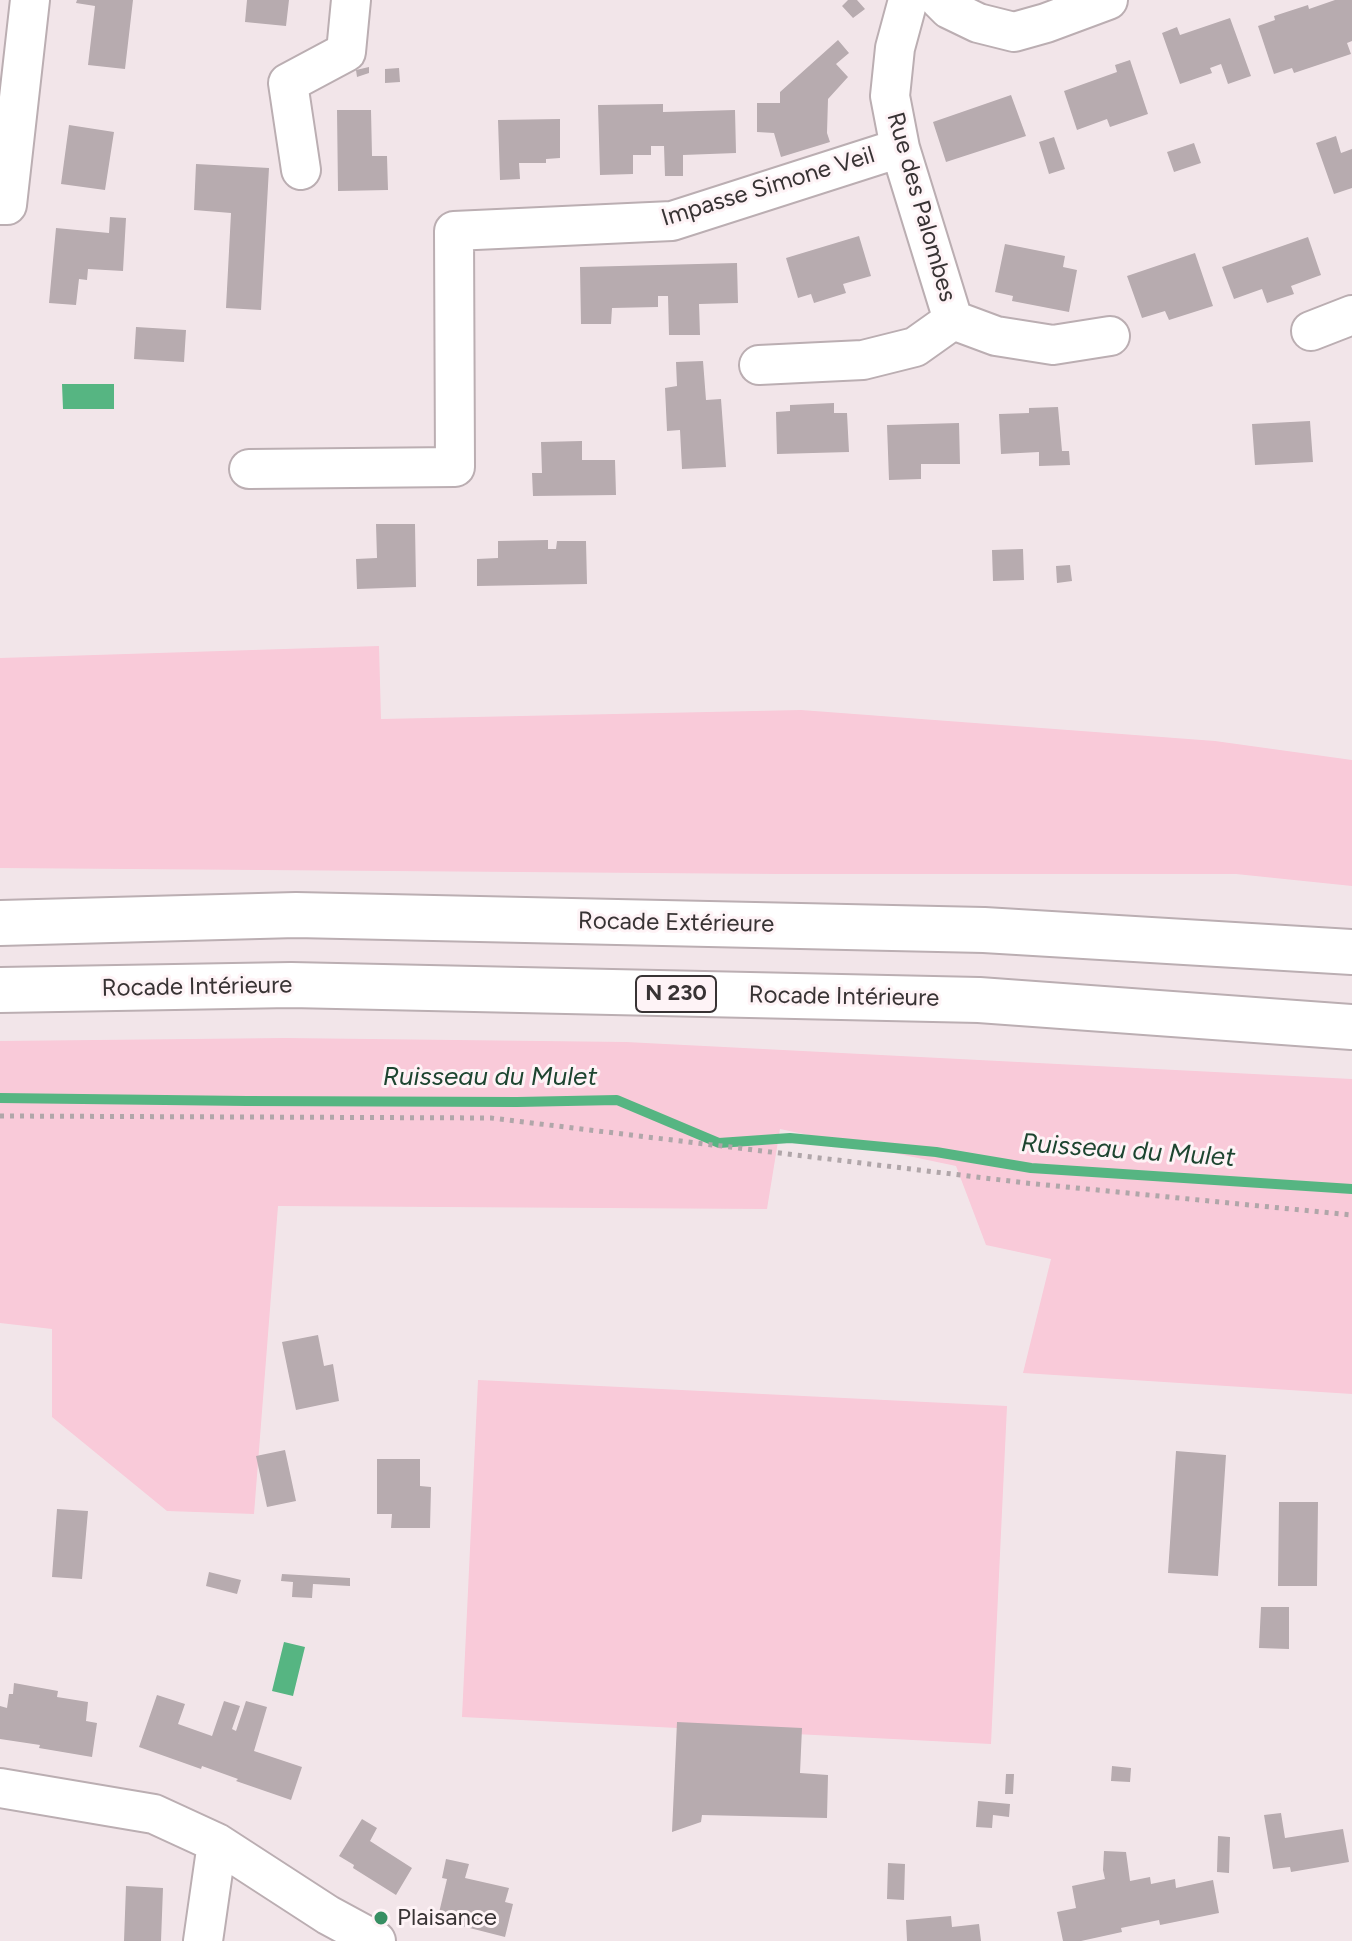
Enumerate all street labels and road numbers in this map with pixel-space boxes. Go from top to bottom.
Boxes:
street label: Rue des Palombes [880,109,962,305]
street label: Impasse Simone Veil [658,141,878,233]
street label: Rocade Extérieure [578,907,774,939]
street label: Rocade Intérieure [101,971,293,1003]
road number: N 230 [636,976,716,1012]
street label: Rocade Intérieure [748,981,940,1013]

